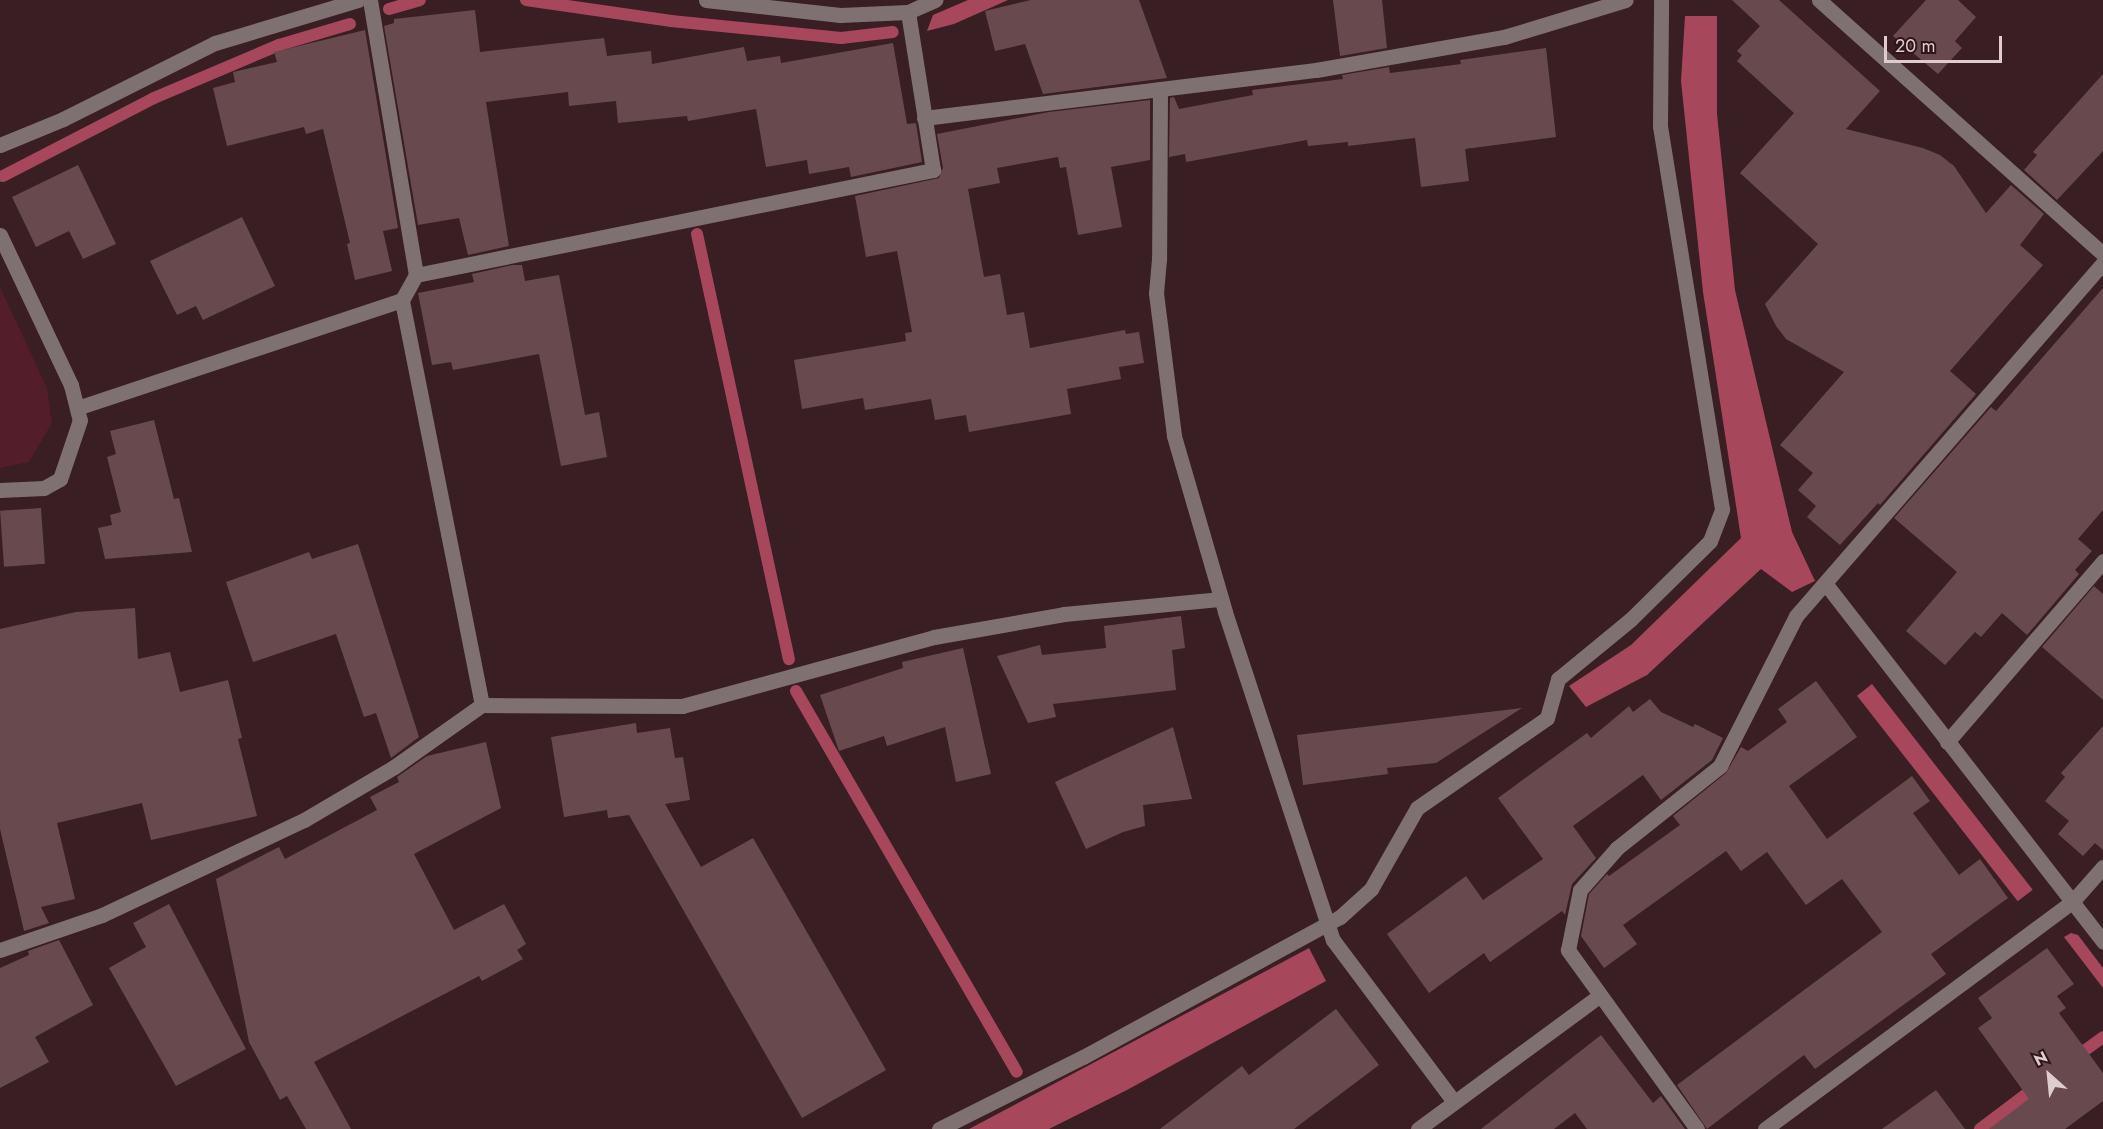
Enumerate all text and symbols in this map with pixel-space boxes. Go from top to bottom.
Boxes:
scale bar [1887,24,2006,62]
text: 20 m [1895,33,1935,59]
north arrow [2019,1045,2079,1105]
text: N [2030,1045,2051,1072]

